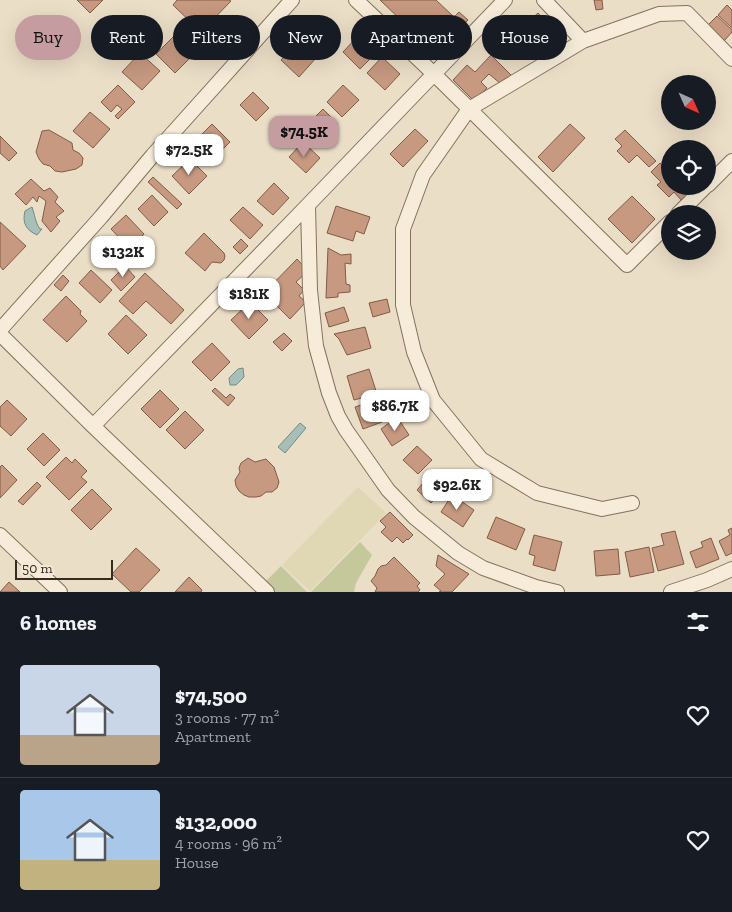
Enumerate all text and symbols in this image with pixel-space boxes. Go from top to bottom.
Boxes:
chip: Buy [15,15,81,60]
chip: Rent [91,15,163,60]
chip: Filters [173,15,260,60]
chip: New [270,15,341,60]
chip: Apartment [351,15,472,60]
chip: House [482,15,567,60]
north arrow [661,75,716,130]
map controls [661,75,716,260]
pin: $74.5K [263,116,345,158]
text: $74.5K [280,122,328,141]
pin: $72.5K [148,134,230,176]
text: $72.5K [165,140,213,159]
button: locate [661,140,716,195]
button: layers [661,205,716,260]
pin: $132K [88,236,158,278]
text: $132K [102,242,144,261]
pin: $181K [214,278,284,320]
text: $181K [229,284,269,303]
pin: $86.7K [354,390,436,432]
text: $86.7K [372,396,418,415]
pin: $92.6K [416,468,498,511]
text: $92.6K [433,475,481,494]
scale bar [15,557,112,580]
text: 50 m [22,560,53,577]
icon: filters [684,608,712,636]
text: 6 homes [20,610,97,635]
text: $74,500 [175,683,247,708]
icon: home [60,685,120,745]
icon: heart [684,701,712,729]
text: 3 rooms · 77 m² [175,708,279,727]
text: Apartment [175,727,251,746]
text: $132,000 [175,809,257,834]
icon: home [60,810,120,870]
icon: heart [684,826,712,854]
text: 4 rooms · 96 m² [175,834,282,853]
text: House [175,853,218,872]

